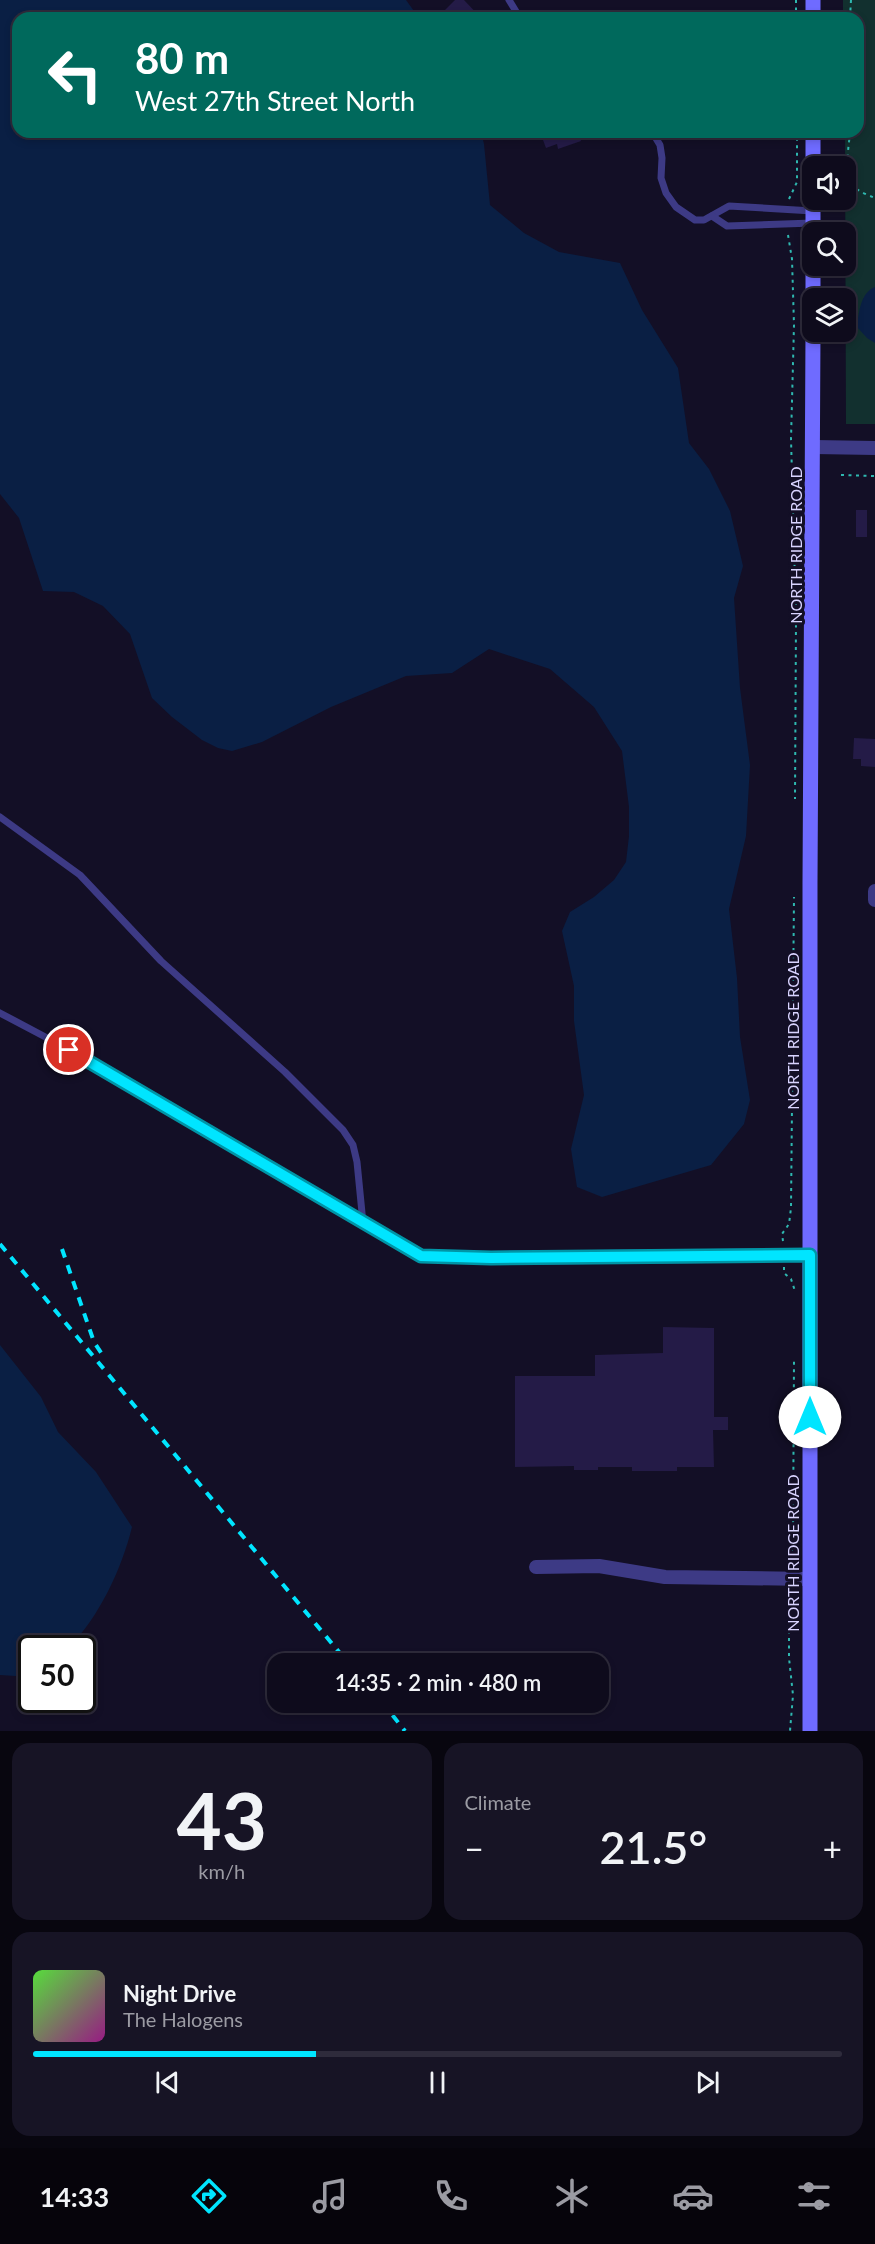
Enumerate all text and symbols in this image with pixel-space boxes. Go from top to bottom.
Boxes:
text: 80 m [135,33,229,83]
icon: left [36,36,114,114]
text: West 27th Street North [135,84,415,117]
map controls [802,156,856,342]
button: sound [802,156,856,210]
button: search [802,222,856,276]
button: layers [802,288,856,342]
street label: NORTH RIDGE ROAD [786,466,805,624]
street label: NORTH RIDGE ROAD [783,952,802,1110]
pin [43,1024,94,1075]
icon: arrive [52,1033,85,1066]
position arrow [778,1385,842,1449]
street label: NORTH RIDGE ROAD [783,1474,802,1632]
speed limit sign: 50 [18,1635,96,1713]
text: 14:35 · 2 min · 480 m [335,1669,541,1696]
text: 43 [177,1773,267,1867]
text: Climate [465,1790,531,1814]
text: 21.5° [599,1820,707,1874]
text: − [465,1828,484,1868]
text: + [823,1828,842,1868]
text: km/h [198,1859,245,1883]
text: Night Drive [123,1980,236,2007]
text: The Halogens [123,2007,243,2031]
icon: previous [151,2066,184,2099]
icon: pause [421,2066,454,2099]
icon: next [691,2066,724,2099]
icon: directions [188,2175,230,2217]
icon: music [309,2175,351,2217]
icon: phone [430,2175,472,2217]
icon: climate [551,2175,593,2217]
icon: car [672,2175,714,2217]
icon: filters [793,2175,835,2217]
text: 14:33 [40,2180,109,2213]

